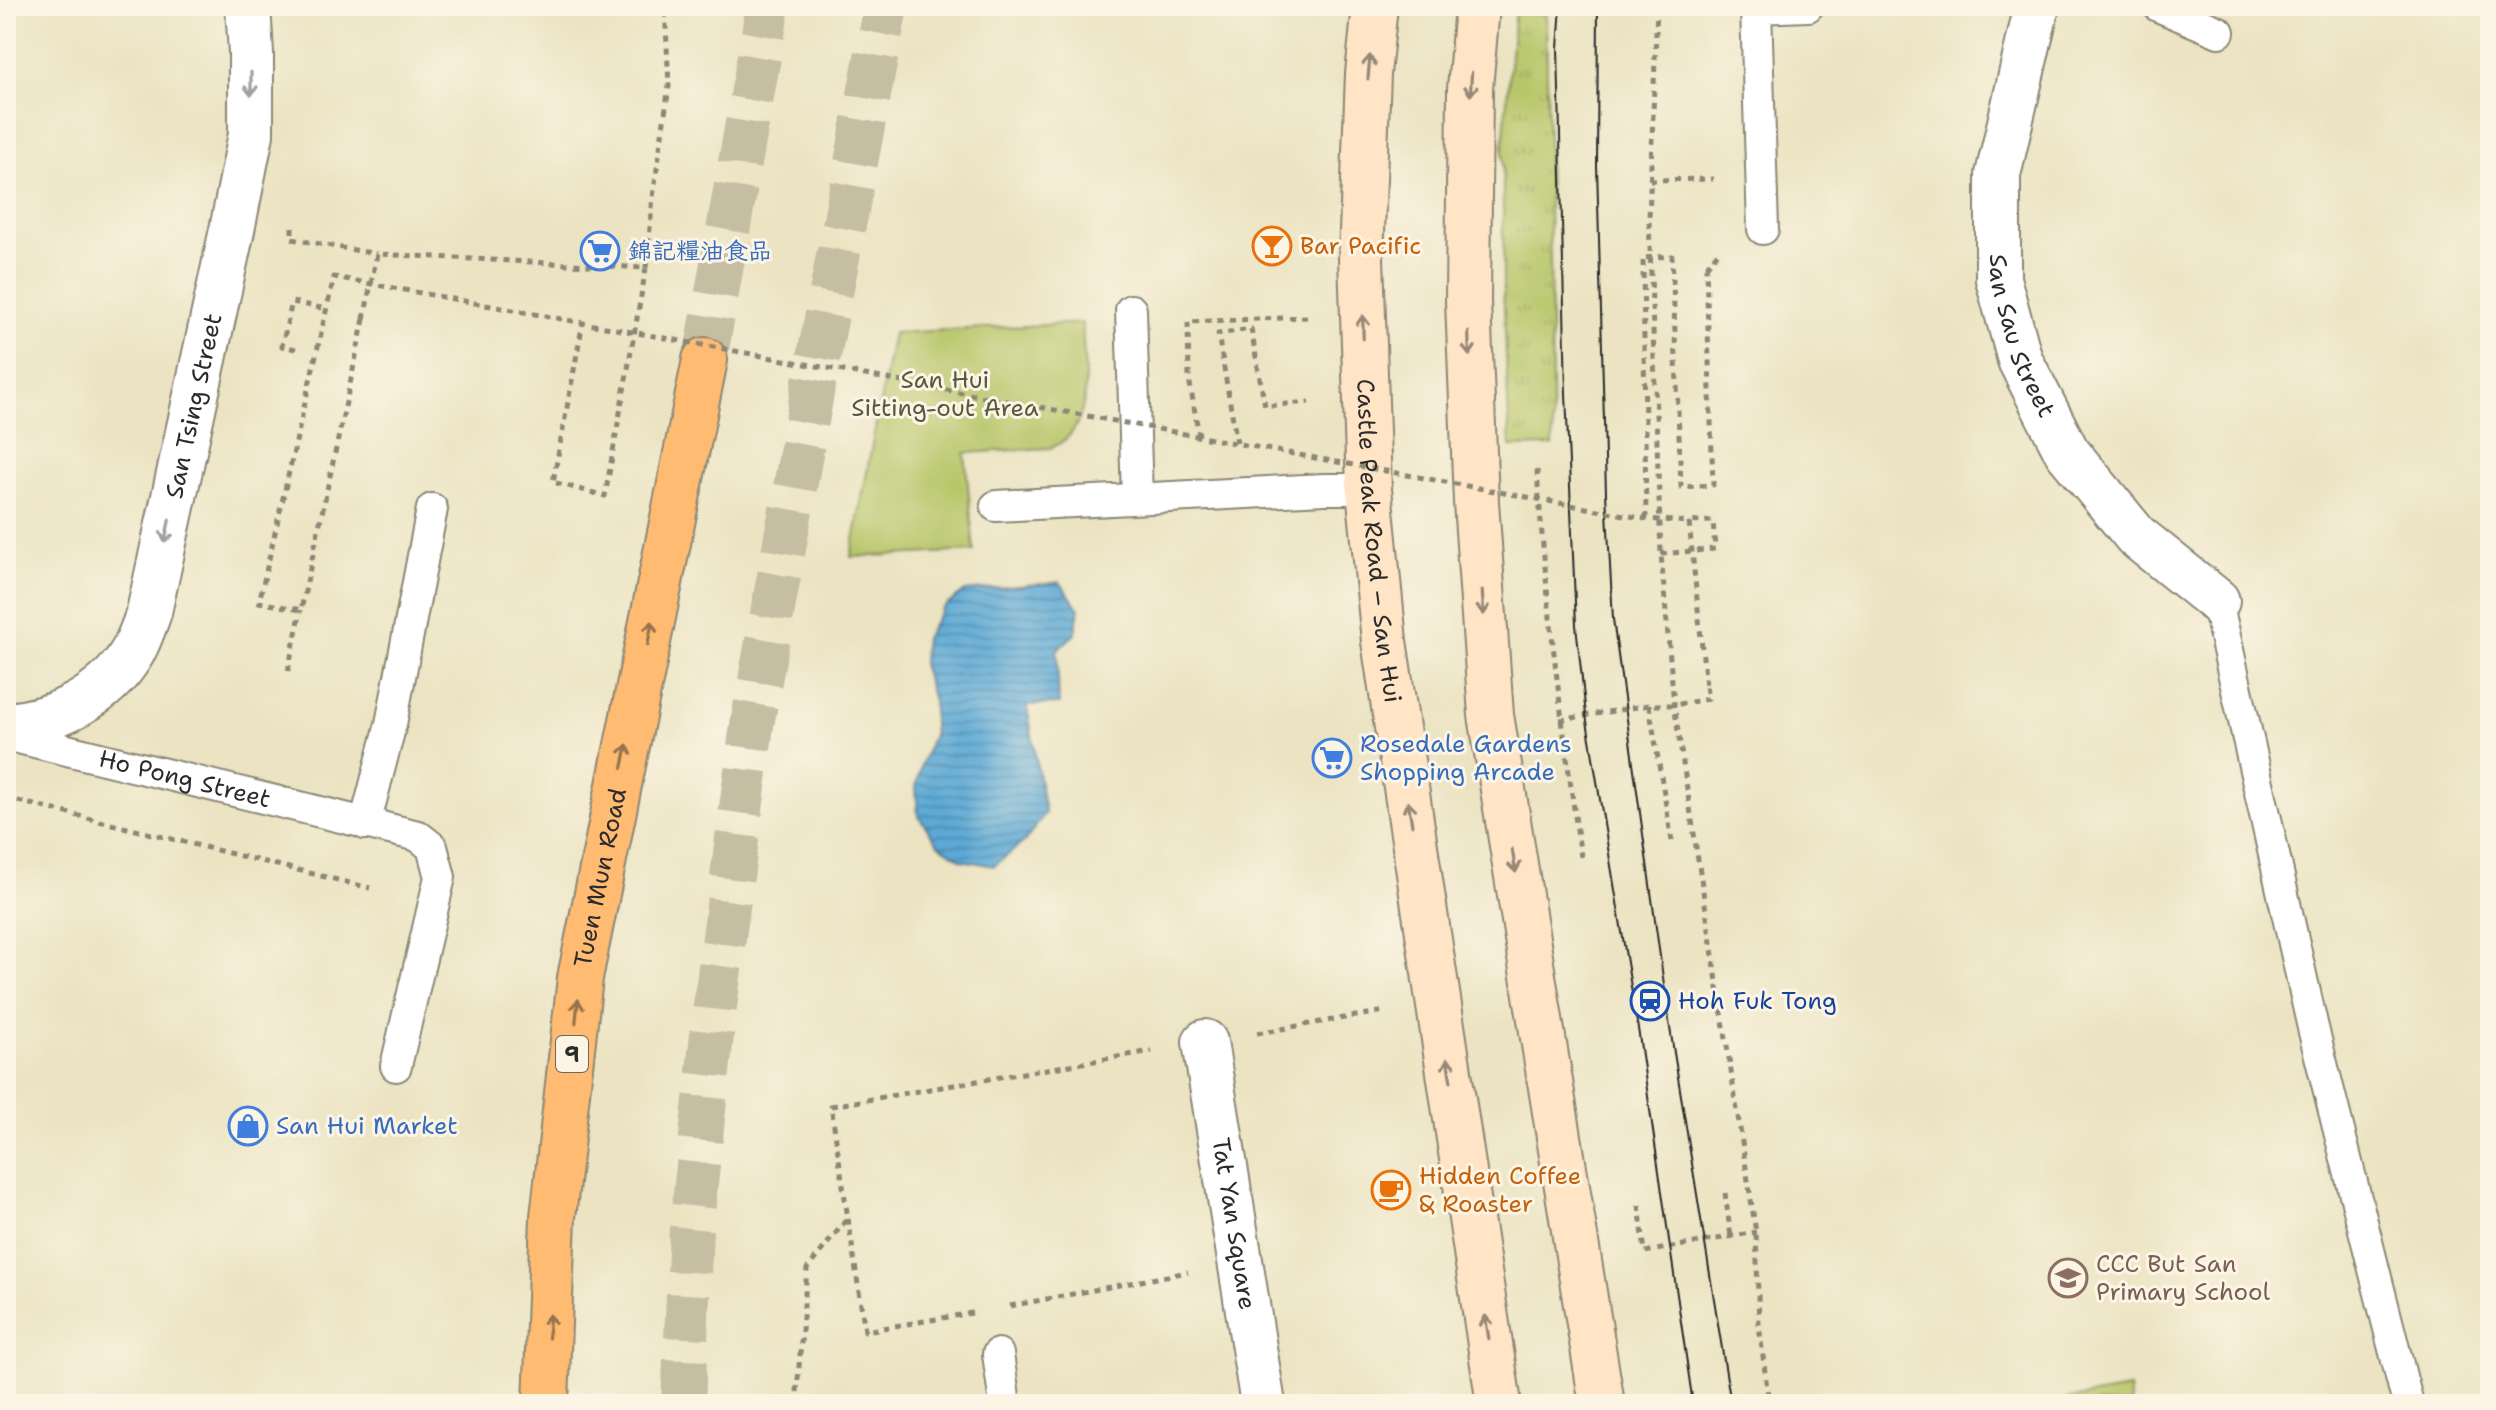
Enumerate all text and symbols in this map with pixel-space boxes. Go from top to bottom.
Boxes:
one-way arrow [1362,54,1377,81]
one-way arrow [243,70,259,97]
one-way arrow [1463,70,1478,97]
bar icon: Bar Pacific [1251,225,1293,267]
supermarket icon: 錦記糧油食品 [579,230,621,272]
place label: Bar Pacific [1300,230,1421,262]
place label: 錦記糧油食品 [628,235,772,267]
street label: San Sau Street [1982,254,2063,423]
street label: San Tsing Street [158,310,229,501]
one-way arrow [1355,314,1370,341]
one-way arrow [1462,330,1477,357]
park label: San Hui Sitting-out Area [851,364,1039,424]
street label: Castle Peak Road – San Hui [1349,378,1409,705]
one-way arrow [159,518,174,543]
one-way arrow [1476,589,1491,616]
one-way arrow [643,620,658,646]
place label: Rosedale Gardens Shopping Arcade [1360,728,1572,788]
supermarket icon: Rosedale Gardens Shopping Arcade [1311,737,1353,779]
street label: Ho Pong Street [96,742,274,815]
one-way arrow [618,744,633,769]
street label: Tuen Mun Road [567,785,634,970]
one-way arrow [1402,800,1417,826]
one-way arrow [1507,848,1522,873]
station icon: Hoh Fuk Tong [1629,980,1671,1022]
place label: Hoh Fuk Tong [1678,985,1837,1017]
one-way arrow [569,999,584,1025]
road number: 9 [556,1036,588,1072]
one-way arrow [1441,1058,1456,1083]
shop icon: San Hui Market [227,1105,269,1147]
place label: San Hui Market [276,1110,458,1142]
street label: Tat Yan Square [1205,1135,1264,1312]
place label: Hidden Coffee & Roaster [1419,1160,1581,1220]
cafe icon: Hidden Coffee & Roaster [1370,1169,1412,1211]
place label: CCC But San Primary School [2096,1248,2271,1308]
school or university icon: CCC But San Primary School [2047,1257,2089,1299]
one-way arrow [542,1313,557,1340]
one-way arrow [1479,1315,1494,1340]

